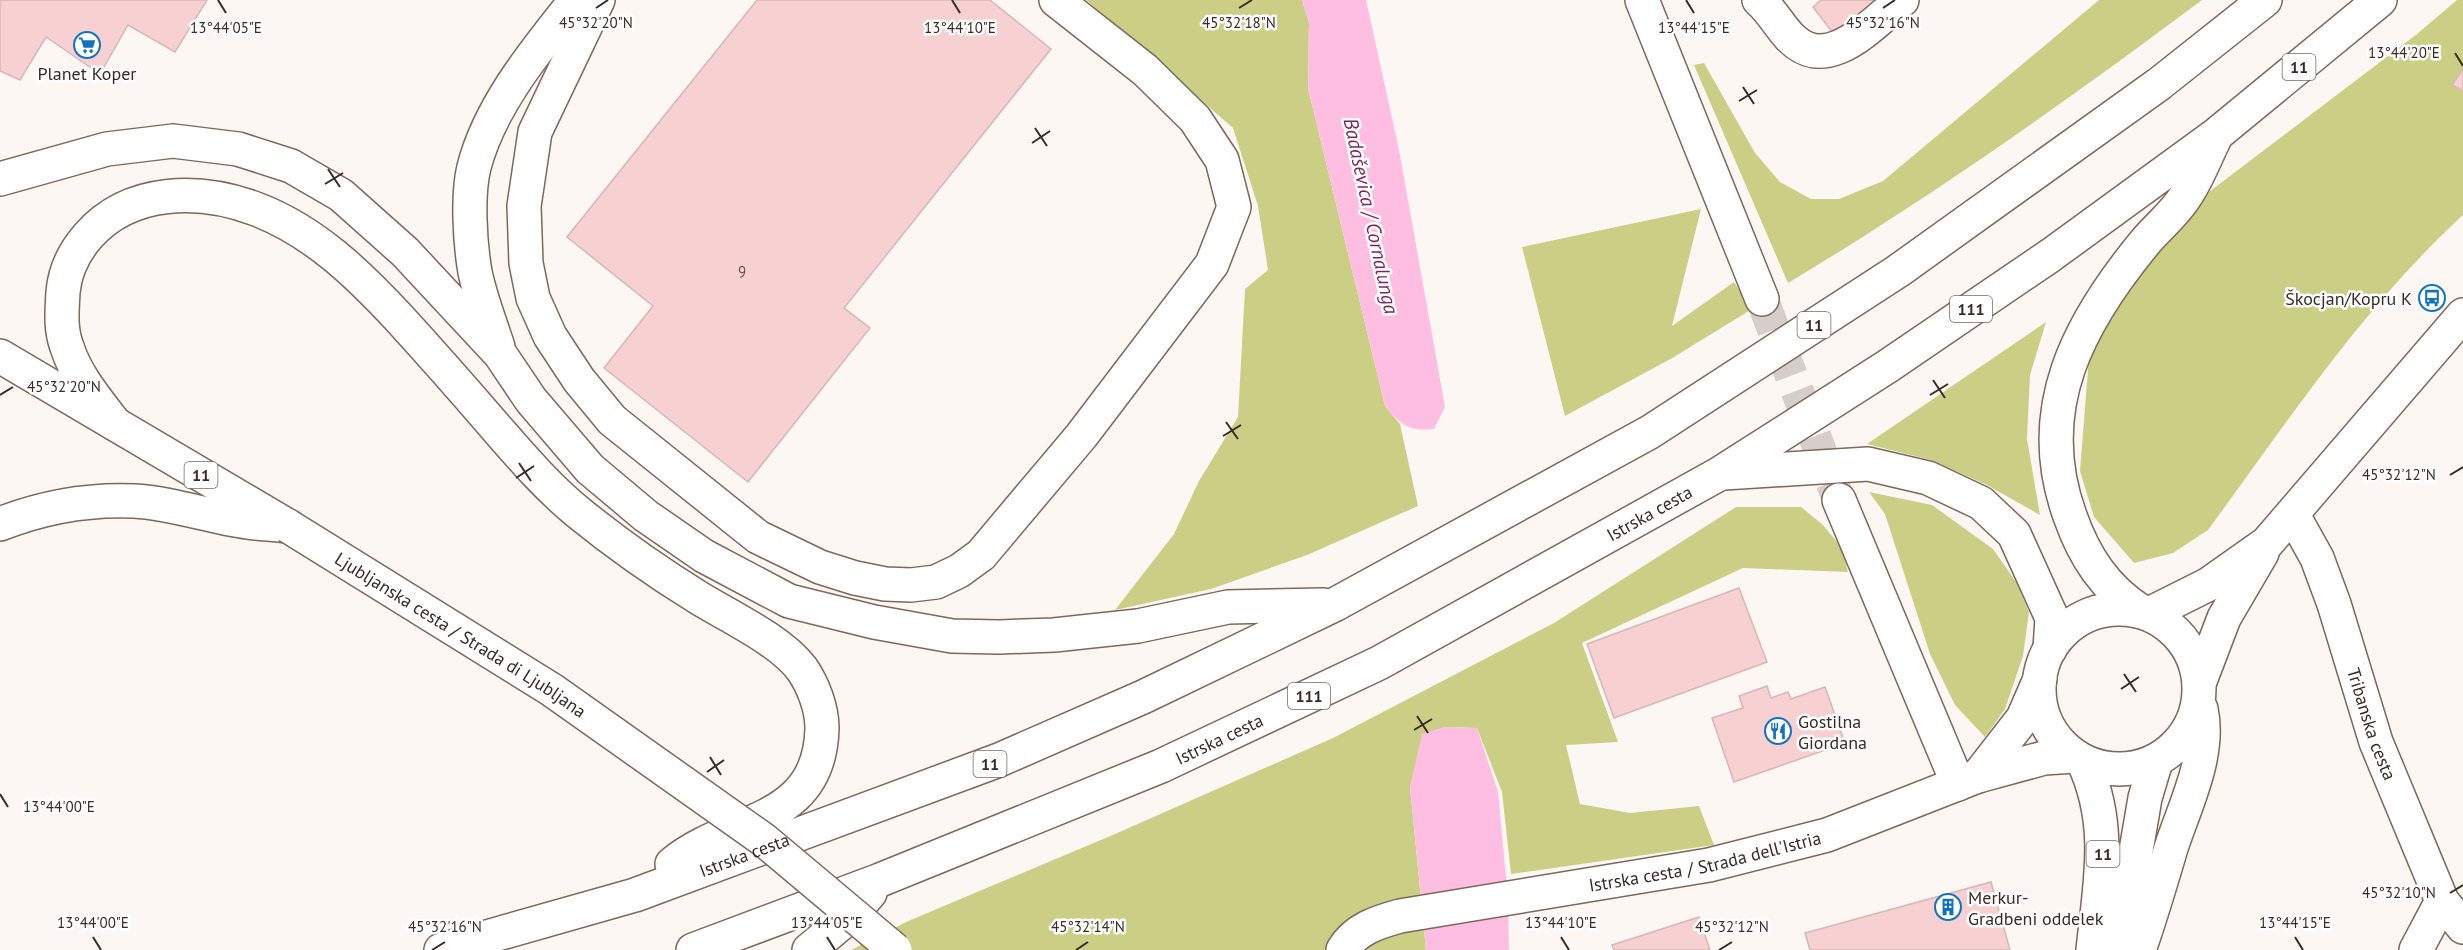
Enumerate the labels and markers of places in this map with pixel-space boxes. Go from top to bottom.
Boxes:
supermarket icon: Planet Koper [72,30,102,60]
place label: Planet Koper [38,62,136,85]
bus stop icon: Škocjan/Kopru K [2417,283,2447,313]
place label: Škocjan/Kopru K [2285,287,2412,310]
place label: Gostilna Giordana [1798,710,1867,754]
restaurant icon: Gostilna Giordana [1763,716,1793,746]
place label: Merkur- Gradbeni oddelek [1968,886,2104,930]
building icon: Merkur- Gradbeni oddelek [1933,892,1963,922]

